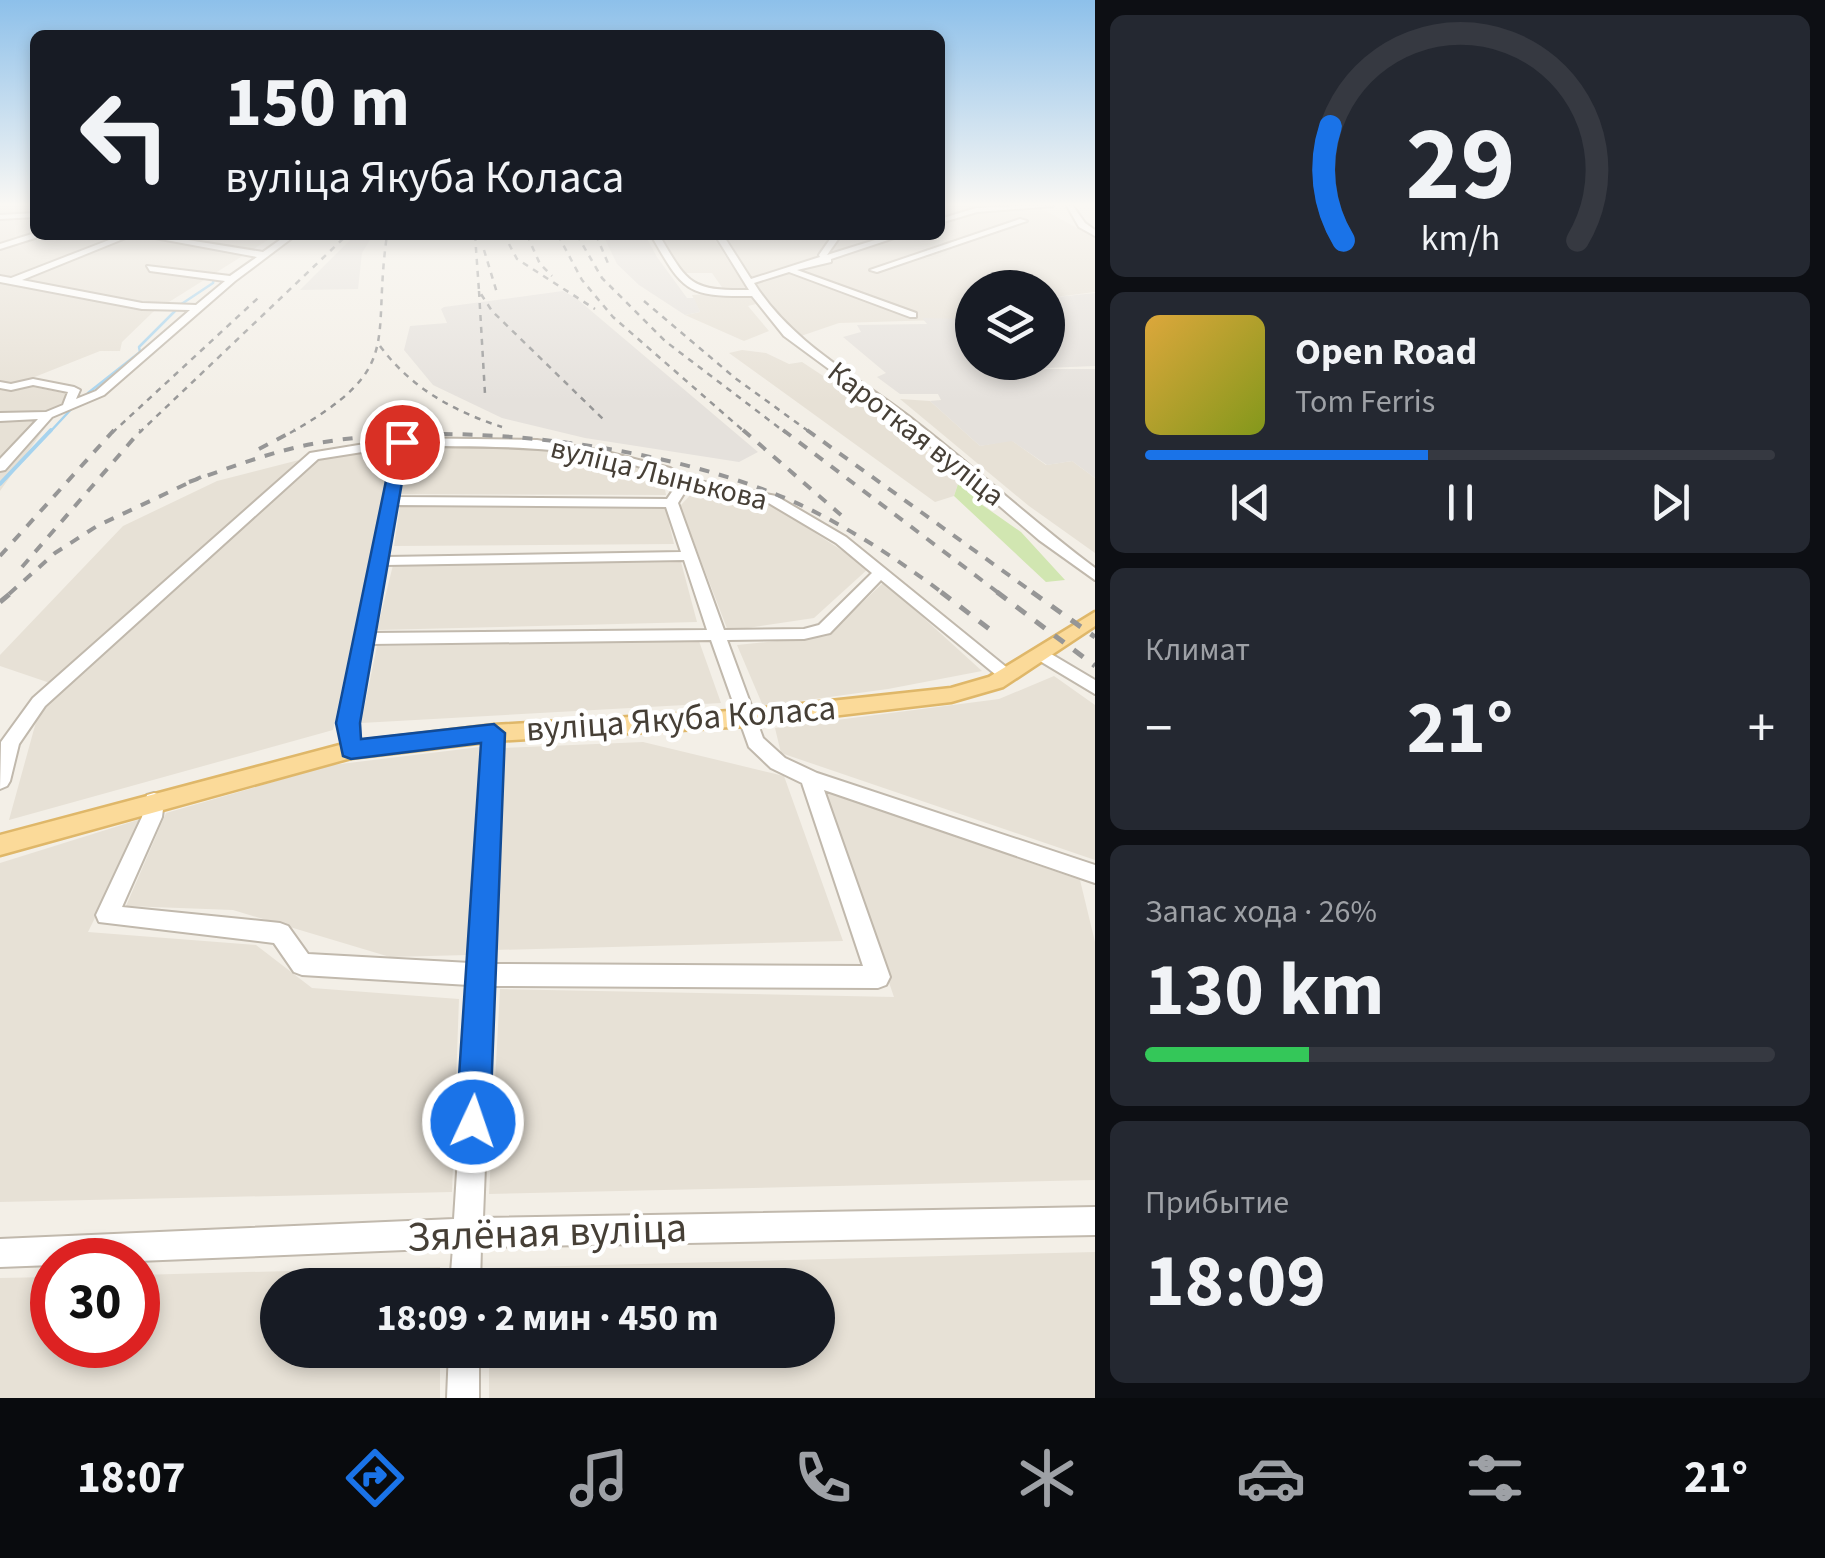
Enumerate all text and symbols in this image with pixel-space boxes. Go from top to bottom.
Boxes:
text: 150 m [225,53,410,153]
icon: left [60,70,190,200]
text: 29 [1405,92,1515,240]
text: вуліца Якуба Коласа [225,146,624,210]
text: km/h [1420,213,1500,264]
map controls [955,270,1065,380]
button: layers [955,270,1065,380]
text: Open Road [1295,325,1477,379]
street label: Кароткая вуліца [818,351,1014,517]
text: Tom Ferris [1295,379,1435,425]
pin [360,400,445,485]
icon: arrive [375,415,430,470]
street label: вуліца Лынькова [546,426,772,522]
icon: previous [1223,475,1278,530]
icon: pause [1433,475,1488,530]
icon: next [1643,475,1698,530]
text: Климат [1145,627,1250,673]
text: 21° [1407,675,1513,782]
street label: вуліца Якуба Коласа [524,683,838,755]
text: − [1145,690,1172,768]
text: + [1748,690,1775,768]
text: Запас хода · 26% [1145,889,1377,935]
text: 130 km [1145,937,1384,1044]
position arrow [421,1070,525,1174]
text: Прибытие [1145,1180,1289,1226]
street label: Зялёная вуліца [406,1198,688,1268]
text: 18:09 [1145,1228,1326,1335]
speed limit sign: 30 [30,1238,160,1368]
text: 18:09 · 2 мин · 450 m [376,1291,719,1345]
icon: directions [340,1443,410,1513]
icon: music [564,1443,634,1513]
icon: phone [788,1443,858,1513]
icon: climate [1012,1443,1082,1513]
icon: car [1236,1443,1306,1513]
icon: filters [1460,1443,1530,1513]
text: 18:07 [77,1446,186,1510]
text: 21° [1684,1446,1748,1510]

